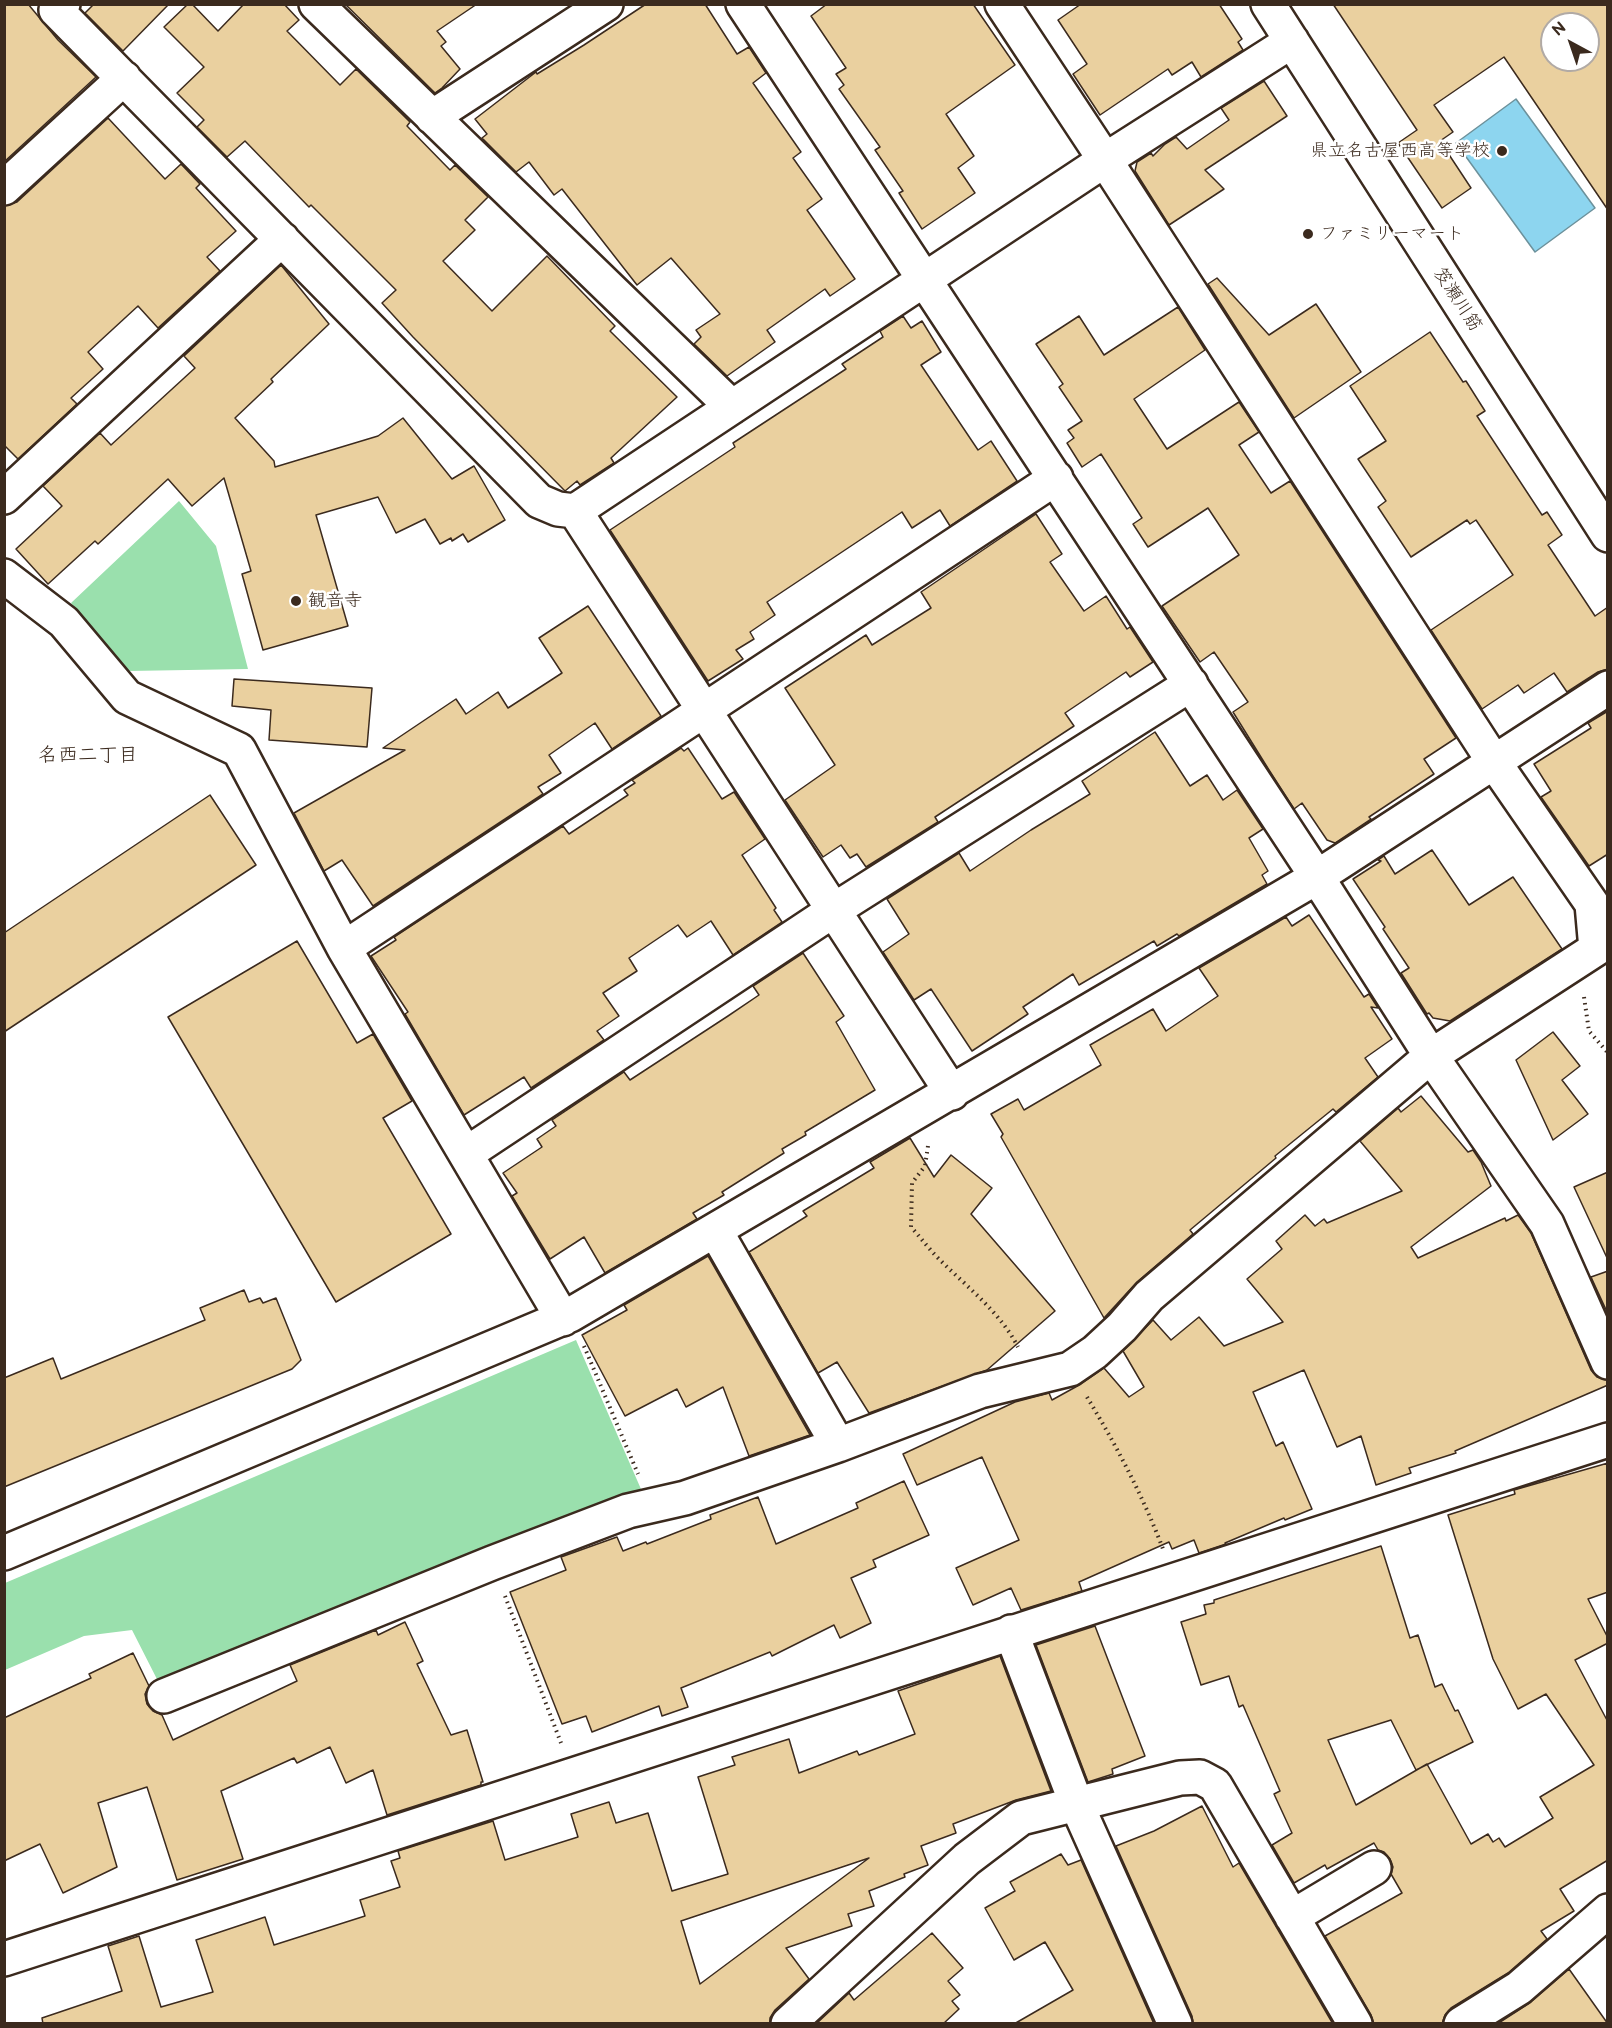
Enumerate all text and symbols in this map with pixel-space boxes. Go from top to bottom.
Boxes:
north arrow [1540,12,1600,72]
text: N [1549,18,1570,41]
place label: 県立名古屋西高等学校 [1310,140,1490,162]
marker: 県立名古屋西高等学校 [1495,144,1509,158]
place label: ファミリーマート [1320,223,1464,245]
marker: ファミリーマート [1301,227,1315,241]
street label: 笈瀬川筋 [1428,264,1486,336]
place label: 観音寺 [308,590,362,612]
marker: 観音寺 [289,594,303,608]
district label: 名西二丁目 [38,744,138,768]

